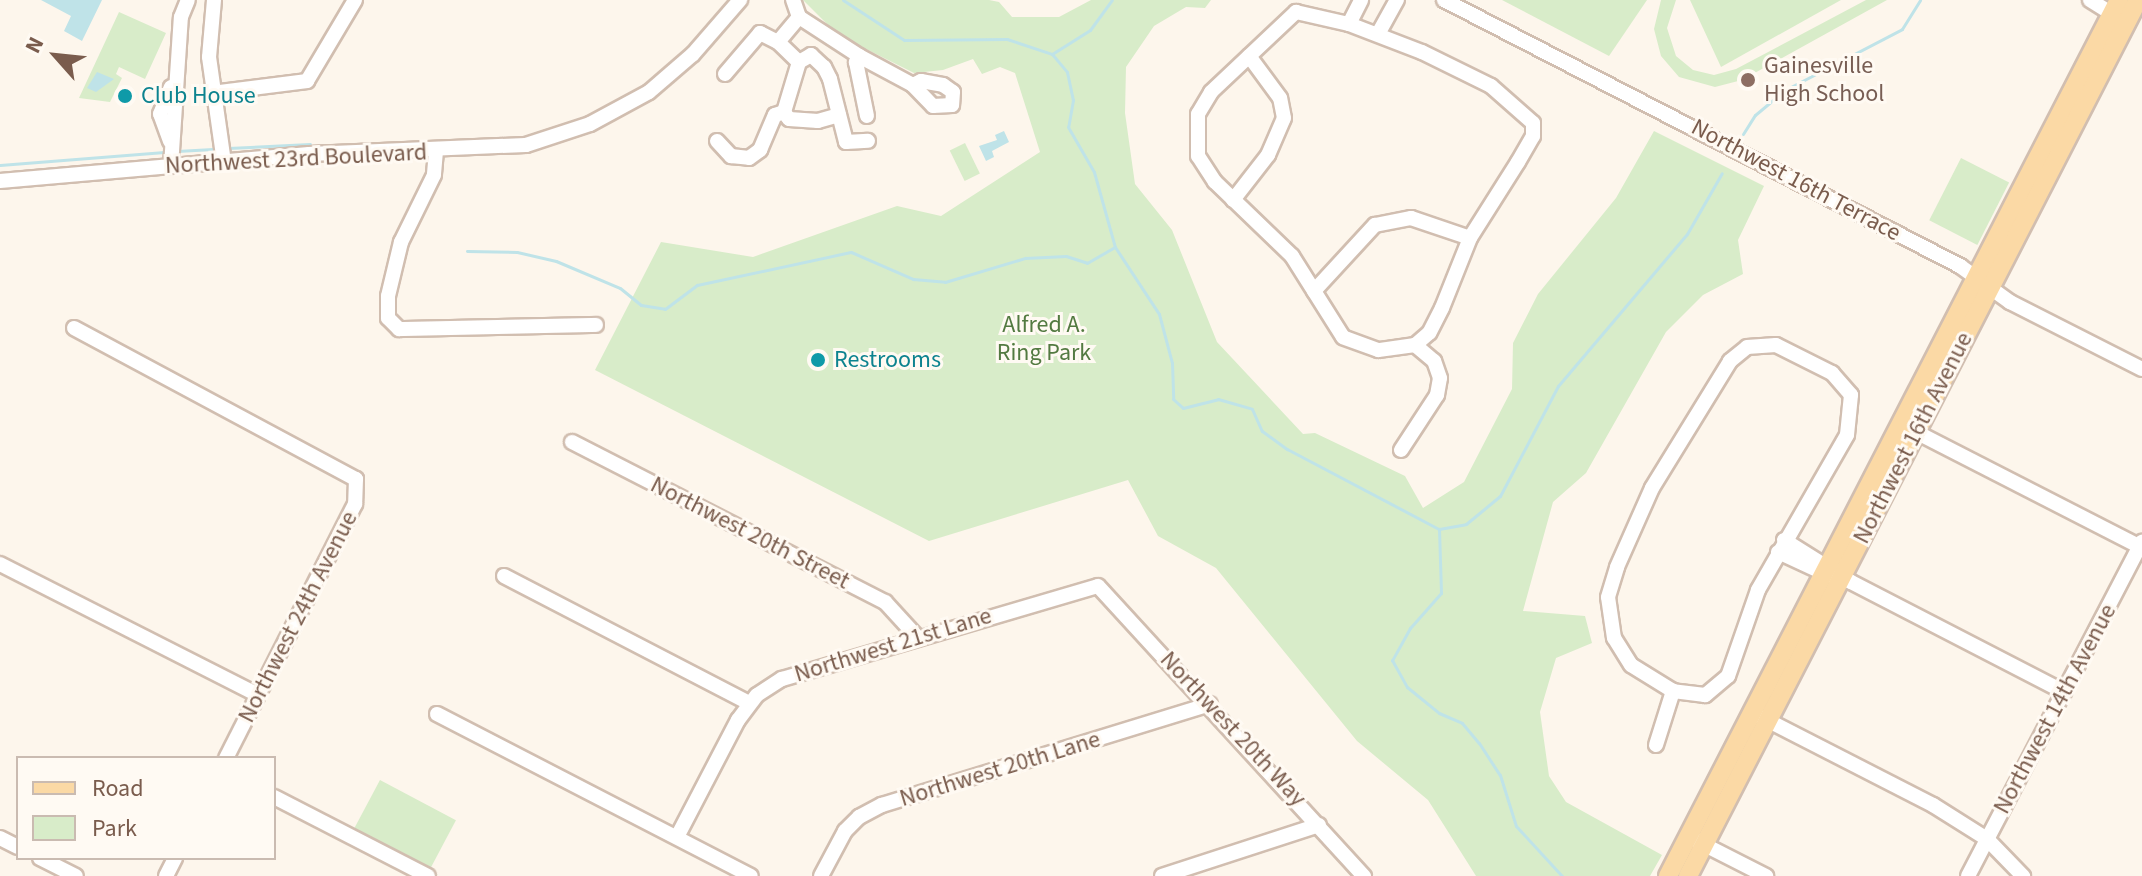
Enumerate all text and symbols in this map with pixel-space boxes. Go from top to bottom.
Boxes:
north arrow [16,16,96,96]
text: N [17,31,52,59]
place label: Gainesville High School [1764,52,1884,108]
marker: Gainesville High School [1739,71,1757,89]
place label: Club House [141,82,256,110]
marker: Club House [116,87,134,105]
street label: Northwest 16th Terrace [1686,113,1906,247]
street label: Northwest 23rd Boulevard [164,138,428,180]
park label: Alfred A. Ring Park [997,311,1091,367]
street label: Northwest 16th Avenue [1847,327,1979,549]
place label: Restrooms [834,346,941,374]
marker: Restrooms [809,351,827,369]
street label: Northwest 20th Street [646,470,854,596]
street label: Northwest 24th Avenue [232,506,364,728]
street label: Northwest 14th Avenue [1988,599,2122,819]
street label: Northwest 21st Lane [791,601,995,689]
street label: Northwest 20th Way [1154,646,1312,812]
street label: Northwest 20th Lane [896,725,1104,813]
legend [16,756,276,860]
text: Road [92,771,144,806]
text: Park [92,811,137,846]

